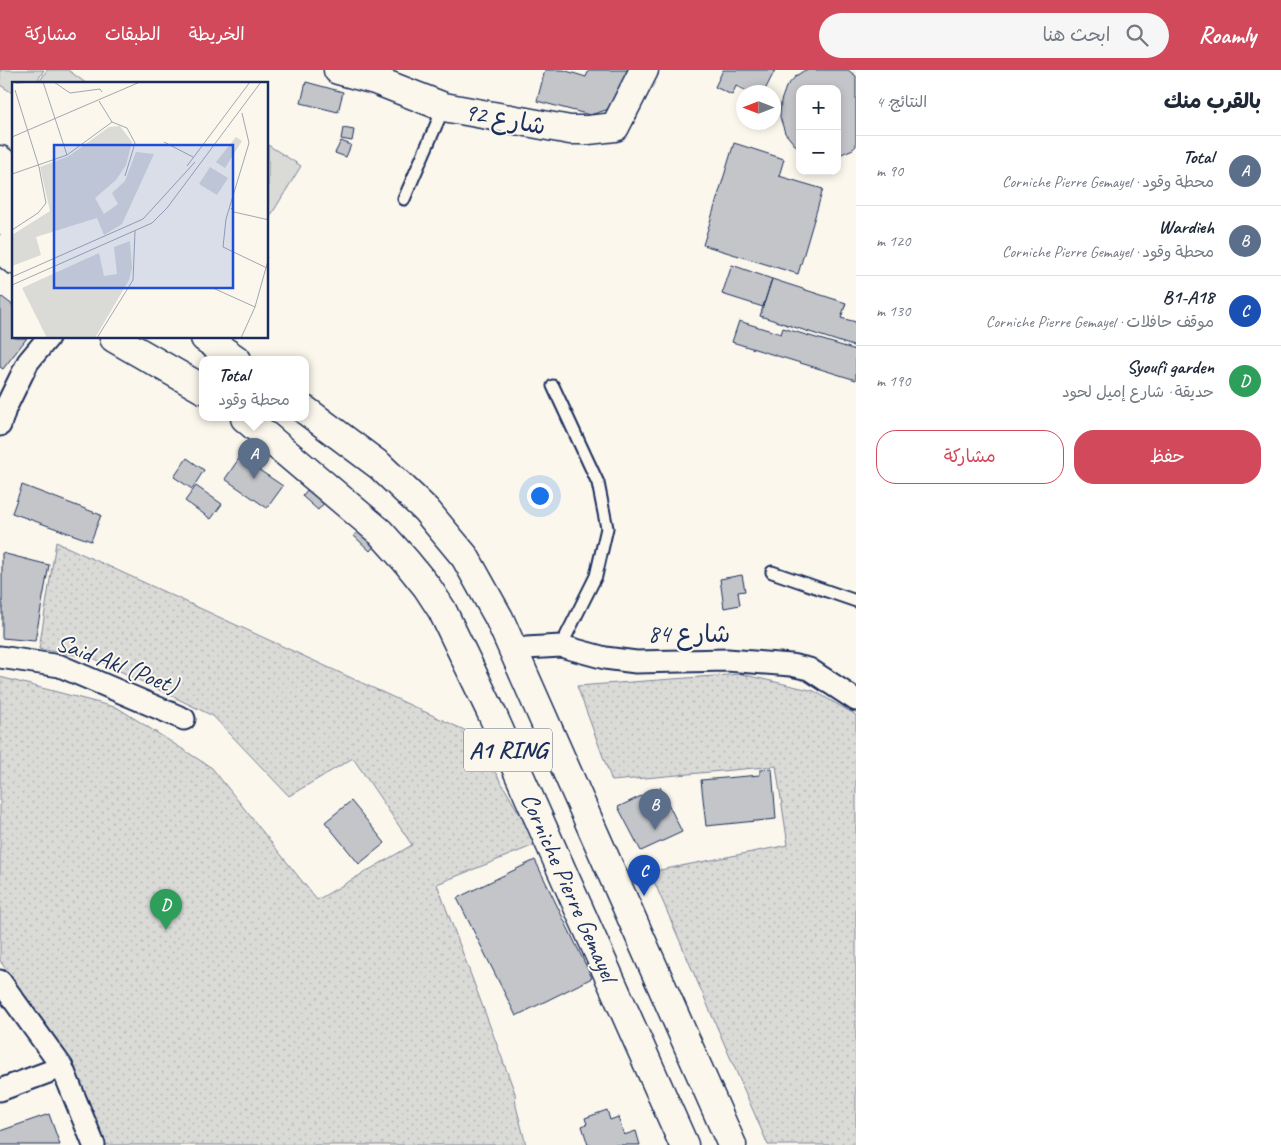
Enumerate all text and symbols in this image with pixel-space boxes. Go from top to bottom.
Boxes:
search box [819,13,1169,58]
text: Roamly [1199,20,1256,50]
icon: search [1123,21,1151,49]
text: مشاركة [25,23,77,45]
text: الطبقات [105,23,161,45]
text: الخريطة [189,23,245,45]
text: ابحث هنا [1042,23,1111,47]
inset map [12,82,269,339]
north arrow [736,85,781,130]
map controls [796,85,841,175]
button: + [796,85,841,130]
text: بالقرب منك [1164,88,1261,114]
text: النتائج: 4 [876,92,927,112]
street label: شارع 92 [461,95,549,144]
button: − [796,130,841,175]
text: Total [1183,145,1214,169]
text: 90 m [876,161,903,181]
text: A [1241,161,1249,181]
text: محطة وقود · Corniche Pierre Gemayel [1002,172,1214,192]
text: Wardieh [1159,215,1214,239]
text: 120 m [876,231,910,251]
text: B [1241,231,1249,251]
text: محطة وقود · Corniche Pierre Gemayel [1002,242,1214,262]
text: B1-A18 [1163,285,1214,309]
text: 130 m [876,301,910,321]
text: C [1241,301,1249,321]
text: موقف حافلات · Corniche Pierre Gemayel [986,312,1214,332]
text: Syoufi garden [1127,355,1214,379]
popup [199,356,309,421]
text: Total [218,363,250,387]
text: 190 m [876,371,910,391]
text: D [1240,371,1250,391]
text: حديقة · شارع إميل لحود [1062,382,1214,402]
text: محطة وقود [218,390,290,410]
button: مشاركة [876,430,1064,484]
button: حفظ [1074,430,1261,484]
pin: A [238,438,270,479]
your location [527,483,553,509]
street label: شارع 84 [648,618,730,651]
street label: Said Akl (Poet) [52,626,184,702]
road number: A1 RING [464,728,552,772]
street label: Corniche Pierre Gemayel [513,788,627,990]
pin: B [639,789,671,830]
pin: C [628,855,660,896]
pin: D [150,889,182,930]

